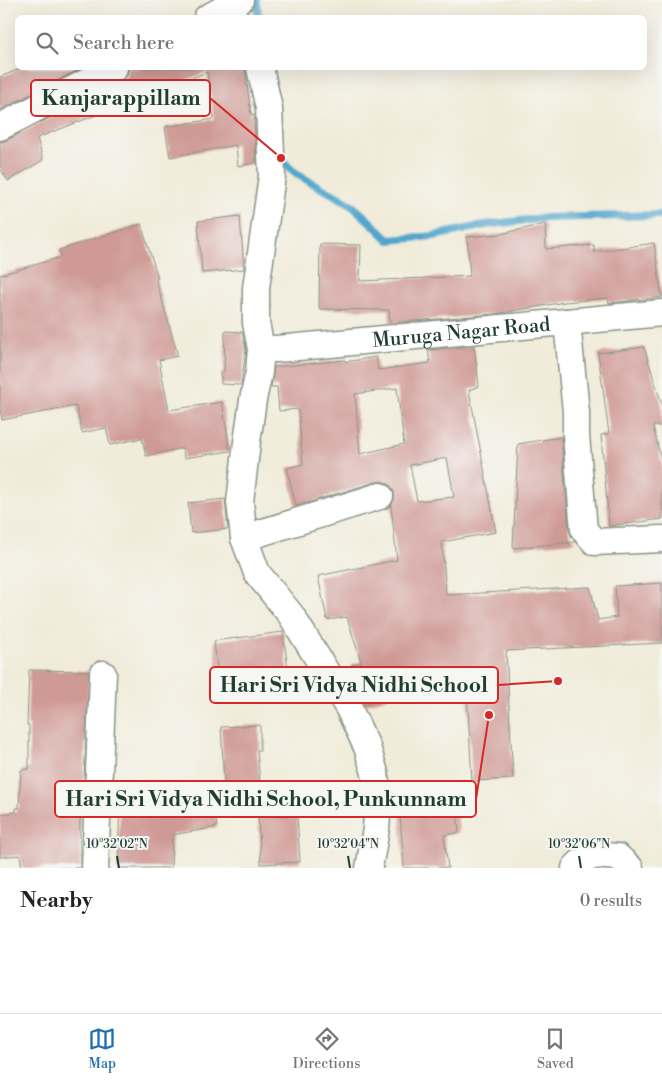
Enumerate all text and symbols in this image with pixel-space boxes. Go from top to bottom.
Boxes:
search box [15,15,647,70]
icon: search [33,29,61,57]
text: Search here [73,31,174,55]
callout: Kanjarappillam [31,80,210,116]
text: Kanjarappillam [41,86,201,112]
street label: Muruga Nagar Road [371,312,552,354]
callout: Hari Sri Vidya Nidhi School [210,667,498,703]
text: Hari Sri Vidya Nidhi School [220,673,488,699]
callout: Hari Sri Vidya Nidhi School, Punkunnam [55,781,476,817]
text: Hari Sri Vidya Nidhi School, Punkunnam [65,787,467,813]
text: 10°32'02"N [86,837,148,852]
text: 10°32'04"N [317,837,379,852]
text: 10°32'06"N [548,837,610,852]
text: Nearby [20,888,93,914]
text: 0 results [580,891,642,911]
tab: Map [88,1025,116,1073]
tab: Directions [293,1025,360,1073]
tab: Saved [537,1025,574,1073]

